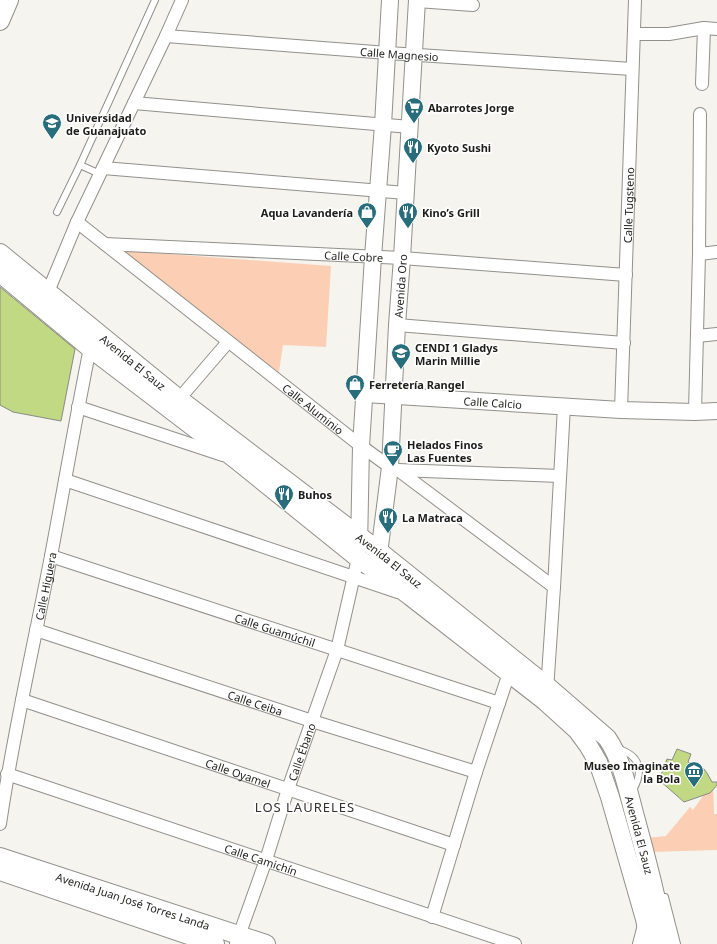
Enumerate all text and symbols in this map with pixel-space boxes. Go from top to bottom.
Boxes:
street label: Calle Magnesio [360,43,439,64]
supermarket icon: Abarrotes Jorge [403,96,425,124]
place label: Abarrotes Jorge [428,100,515,115]
place label: Universidad de Guanajuato [66,110,147,138]
school or university icon: Universidad de Guanajuato [41,112,63,140]
restaurant icon: Kyoto Sushi [402,136,424,164]
place label: Kyoto Sushi [427,140,491,155]
street label: Calle Tugsteno [619,167,637,243]
shop icon: Aqua Lavandería [356,201,378,229]
restaurant icon: Kino’s Grill [397,201,419,229]
place label: Aqua Lavandería [261,205,353,220]
place label: Kino’s Grill [422,205,480,220]
street label: Calle Cobre [324,247,383,265]
street label: Avenida Oro [390,253,410,318]
street label: Avenida El Sauz [97,331,169,393]
place label: CENDI 1 Gladys Marin Millie [415,340,499,368]
school or university icon: CENDI 1 Gladys Marin Millie [390,342,412,370]
shop icon: Ferretería Rangel [344,373,366,401]
place label: Ferretería Rangel [369,377,465,392]
street label: Calle Aluminio [280,380,347,437]
street label: Calle Calcio [463,393,523,411]
place label: Helados Finos Las Fuentes [407,437,483,465]
cafe icon: Helados Finos Las Fuentes [382,439,404,467]
restaurant icon: Buhos [273,483,295,511]
place label: Buhos [298,487,332,502]
restaurant icon: La Matraca [377,506,399,534]
place label: La Matraca [402,510,463,525]
street label: Avenida El Sauz [353,529,426,591]
street label: Calle Higuera [31,551,59,622]
street label: Calle Guamúchil [233,609,317,650]
street label: Calle Ceiba [226,686,285,718]
street label: Calle Ébano [284,720,318,783]
street label: Calle Oyamel [204,755,273,790]
place label: Museo Imaginate la Bola [584,758,680,786]
museum icon: Museo Imaginate la Bola [683,760,705,788]
street label: Avenida El Sauz [622,794,657,876]
district label: LOS LAURELES [255,798,355,816]
street label: Calle Camichín [223,840,300,878]
street label: Avenida Juan José Torres Landa [54,868,212,933]

